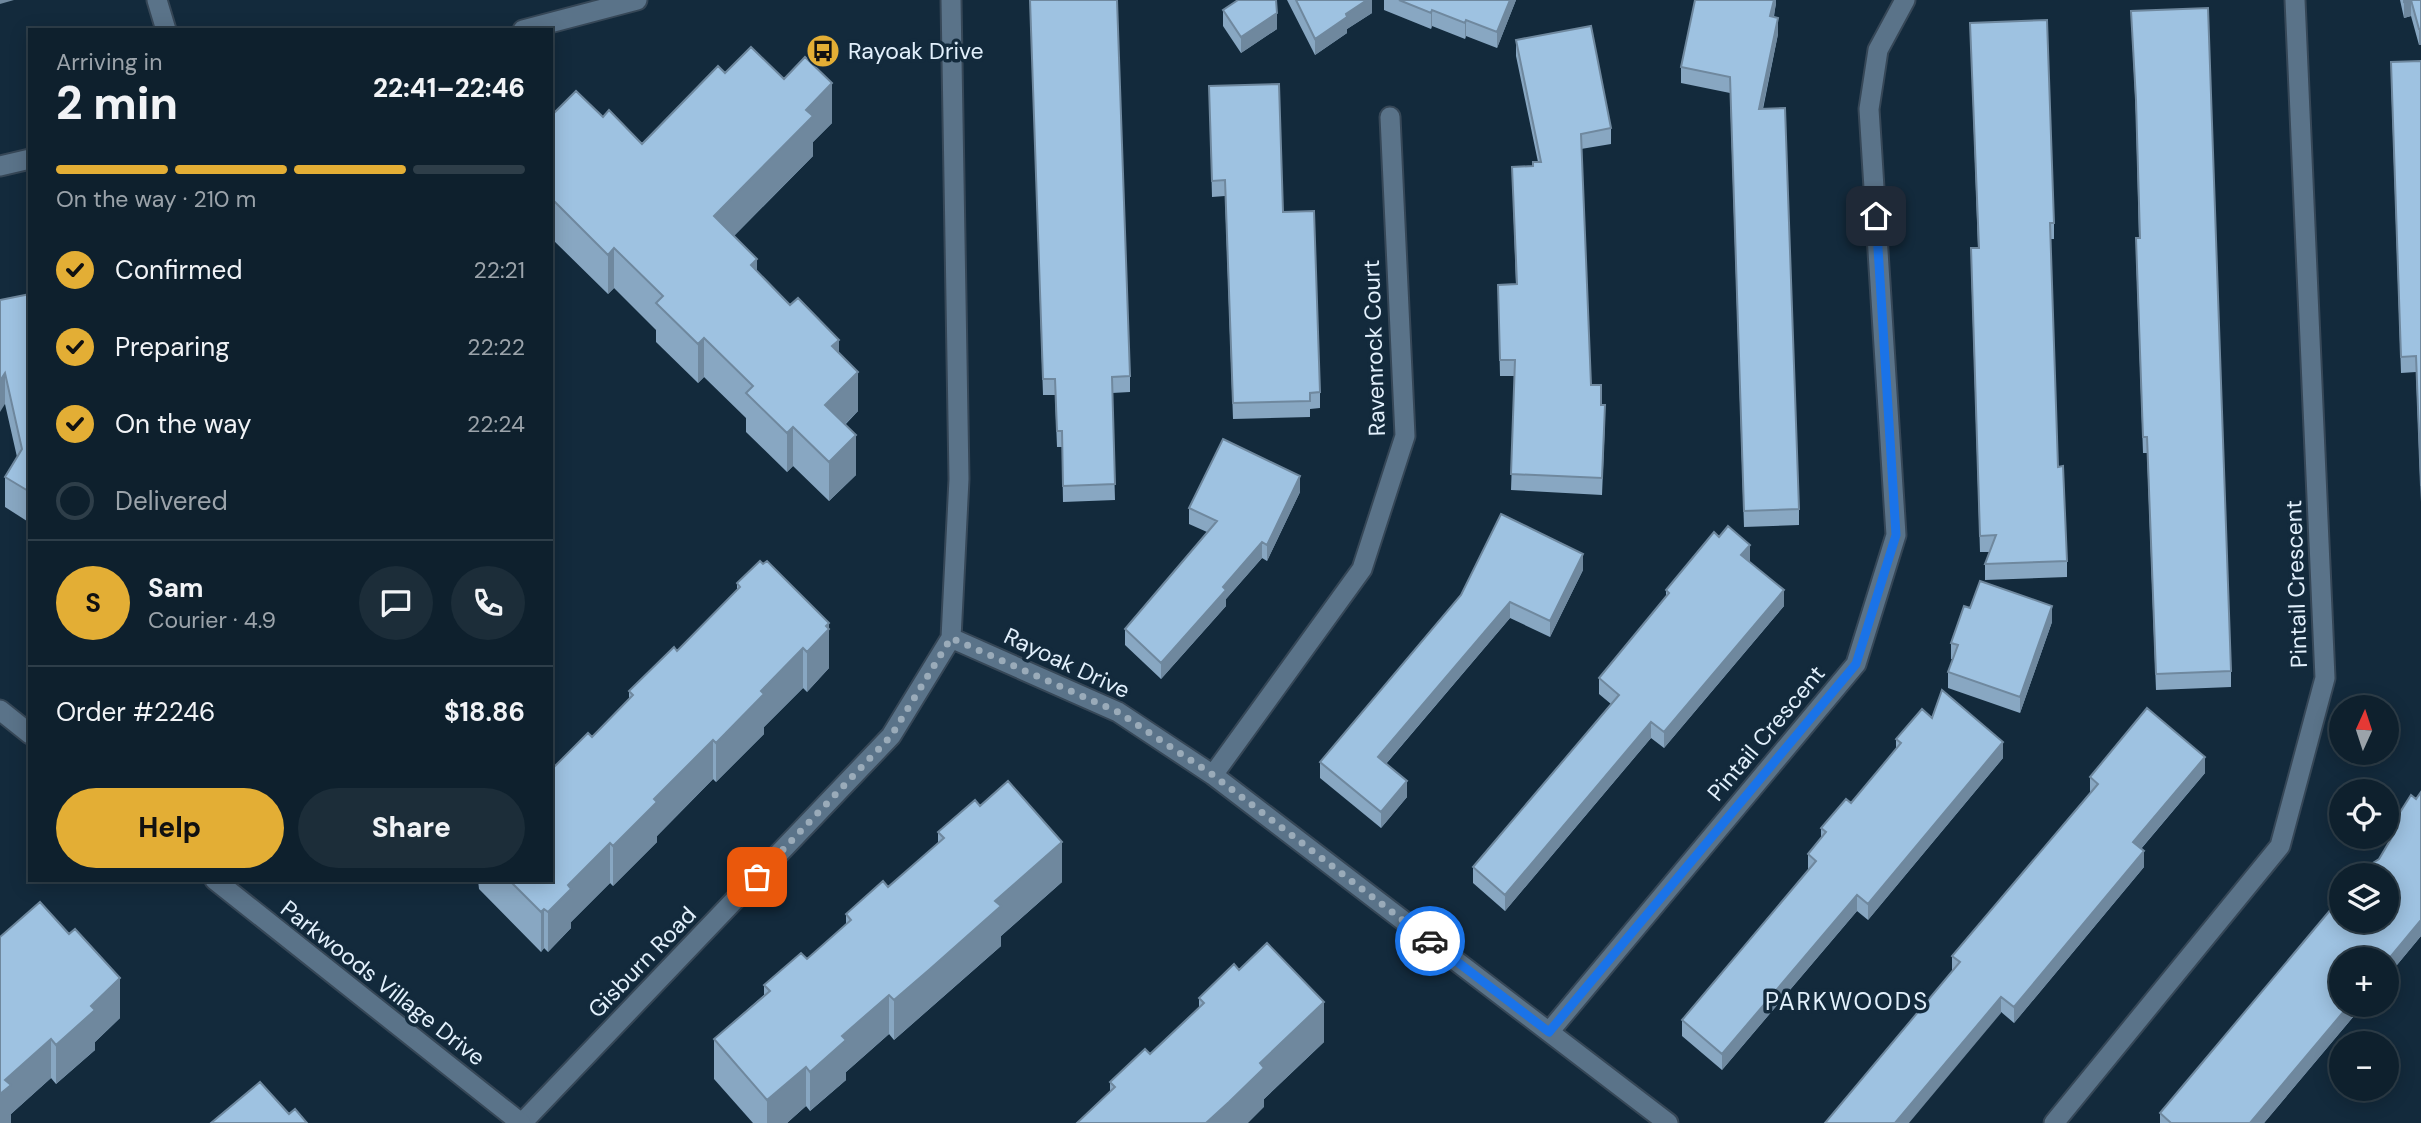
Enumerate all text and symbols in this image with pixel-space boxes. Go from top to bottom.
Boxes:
bus stop icon: Rayoak Drive [804,32,842,70]
place label: Rayoak Drive [848,36,984,66]
text: Arriving in [56,47,162,77]
text: 22:41–22:46 [373,71,525,105]
text: 2 min [56,73,178,133]
text: On the way · 210 m [56,184,256,214]
pin [1846,186,1906,246]
icon: home [1857,197,1895,235]
icon: check [56,251,94,289]
text: Confirmed [115,253,242,287]
text: 22:21 [473,255,525,285]
street label: Ravenrock Court [1356,259,1392,437]
icon: check [56,328,94,366]
text: Preparing [115,330,230,364]
text: 22:22 [467,332,525,362]
icon: check [56,405,94,443]
text: On the way [115,407,251,441]
text: 22:24 [467,409,525,439]
text: Delivered [115,484,228,518]
street label: Pintail Crescent [2278,500,2314,668]
button: chat [359,566,433,640]
button: phone [451,566,525,640]
text: Sam [148,571,203,605]
text: S [85,586,101,620]
text: Courier · 4.9 [148,605,276,635]
street label: Rayoak Drive [999,621,1135,705]
street label: Pintail Crescent [1701,659,1831,807]
text: Order #2246 [56,695,215,729]
text: $18.86 [444,695,525,729]
north arrow [2329,695,2399,765]
map controls [2329,695,2399,1101]
button: locate [2329,779,2399,849]
button: Help [56,788,284,868]
button: Share [298,788,525,868]
pin [727,847,787,907]
icon: bag [738,858,776,896]
button: layers [2329,863,2399,933]
street label: Parkwoods Village Drive [275,894,491,1072]
street label: Gisburn Road [581,900,703,1024]
courier [1395,906,1465,976]
icon: car [1411,922,1449,960]
button: + [2329,947,2399,1017]
district label: PARKWOODS [1765,986,1929,1017]
button: − [2329,1031,2399,1101]

